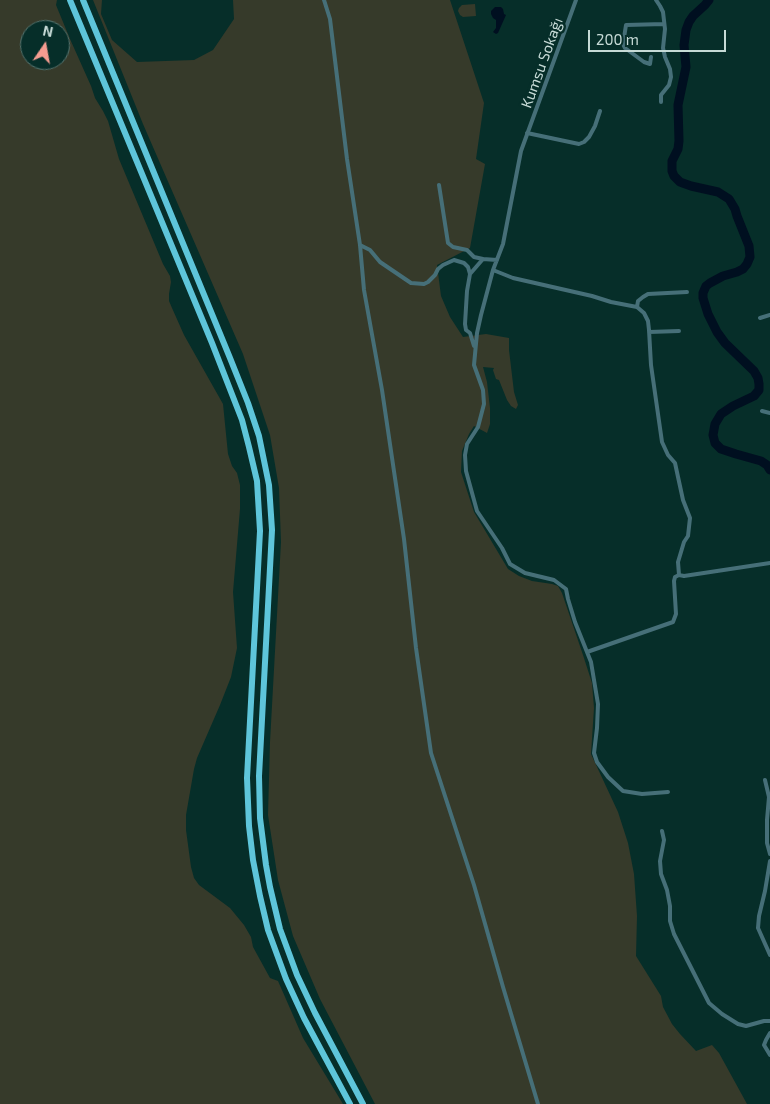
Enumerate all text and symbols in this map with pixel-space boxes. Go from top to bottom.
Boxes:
street label: Kumsu Sokağı [517,15,567,111]
north arrow [20,20,70,70]
scale bar [590,20,728,52]
text: N [41,21,55,40]
text: 200 m [596,30,639,48]

